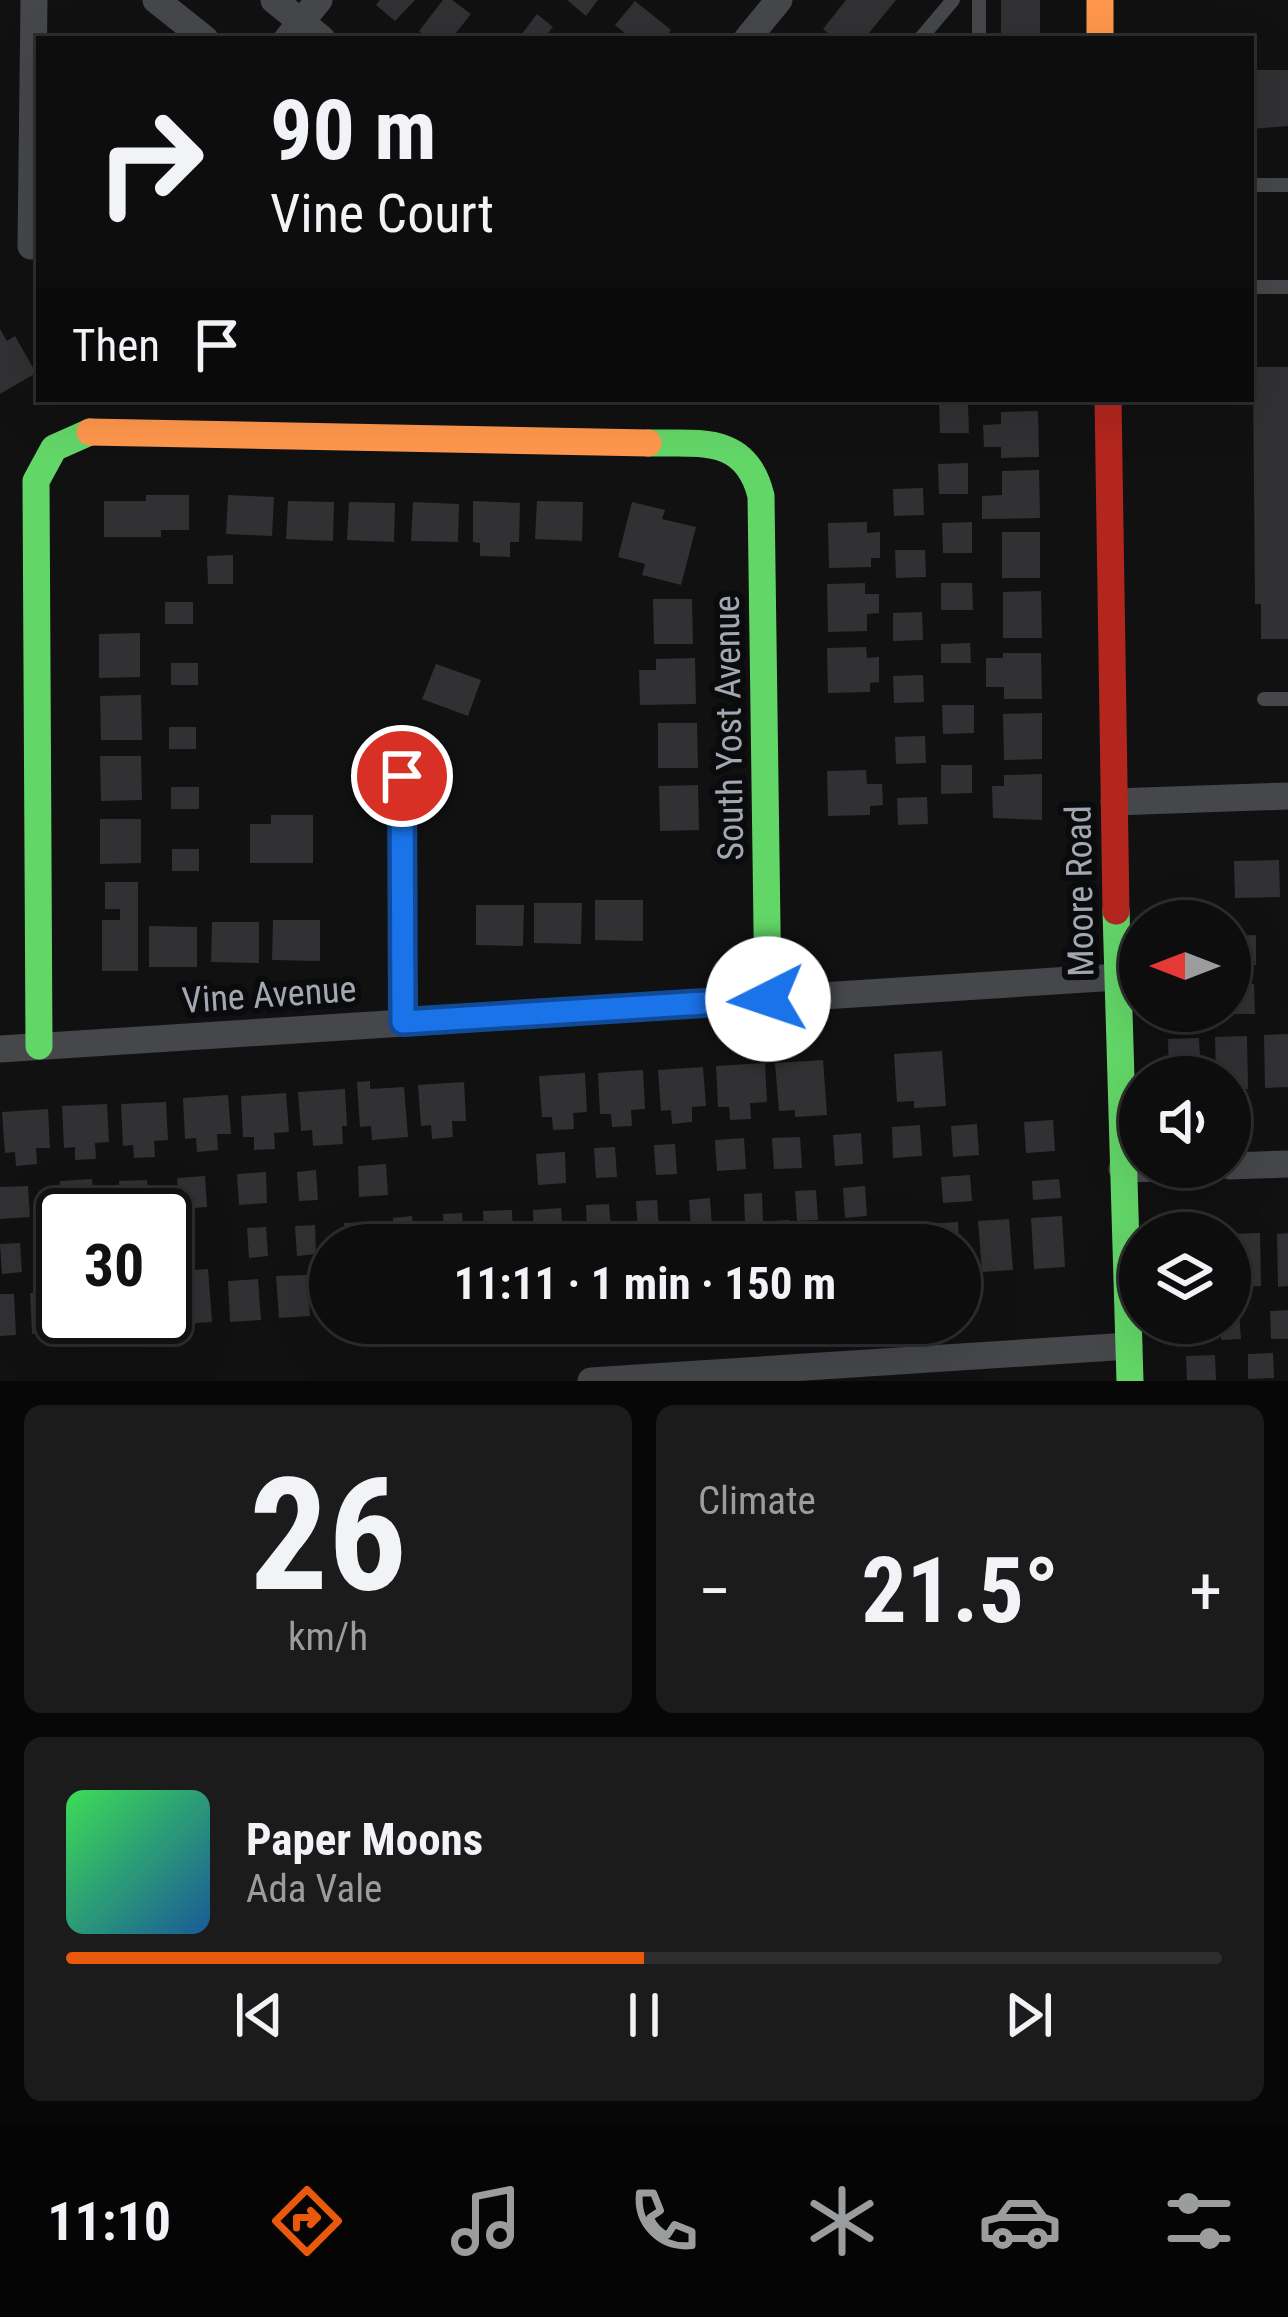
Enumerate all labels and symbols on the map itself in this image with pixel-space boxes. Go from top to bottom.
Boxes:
street label: South Yost Avenue [706,595,752,861]
pin [351,725,453,827]
street label: Moore Road [1058,805,1102,977]
north arrow [1119,900,1251,1032]
position arrow [705,936,831,1062]
street label: Vine Avenue [180,968,358,1022]
speed limit sign: 30 [36,1188,192,1344]

